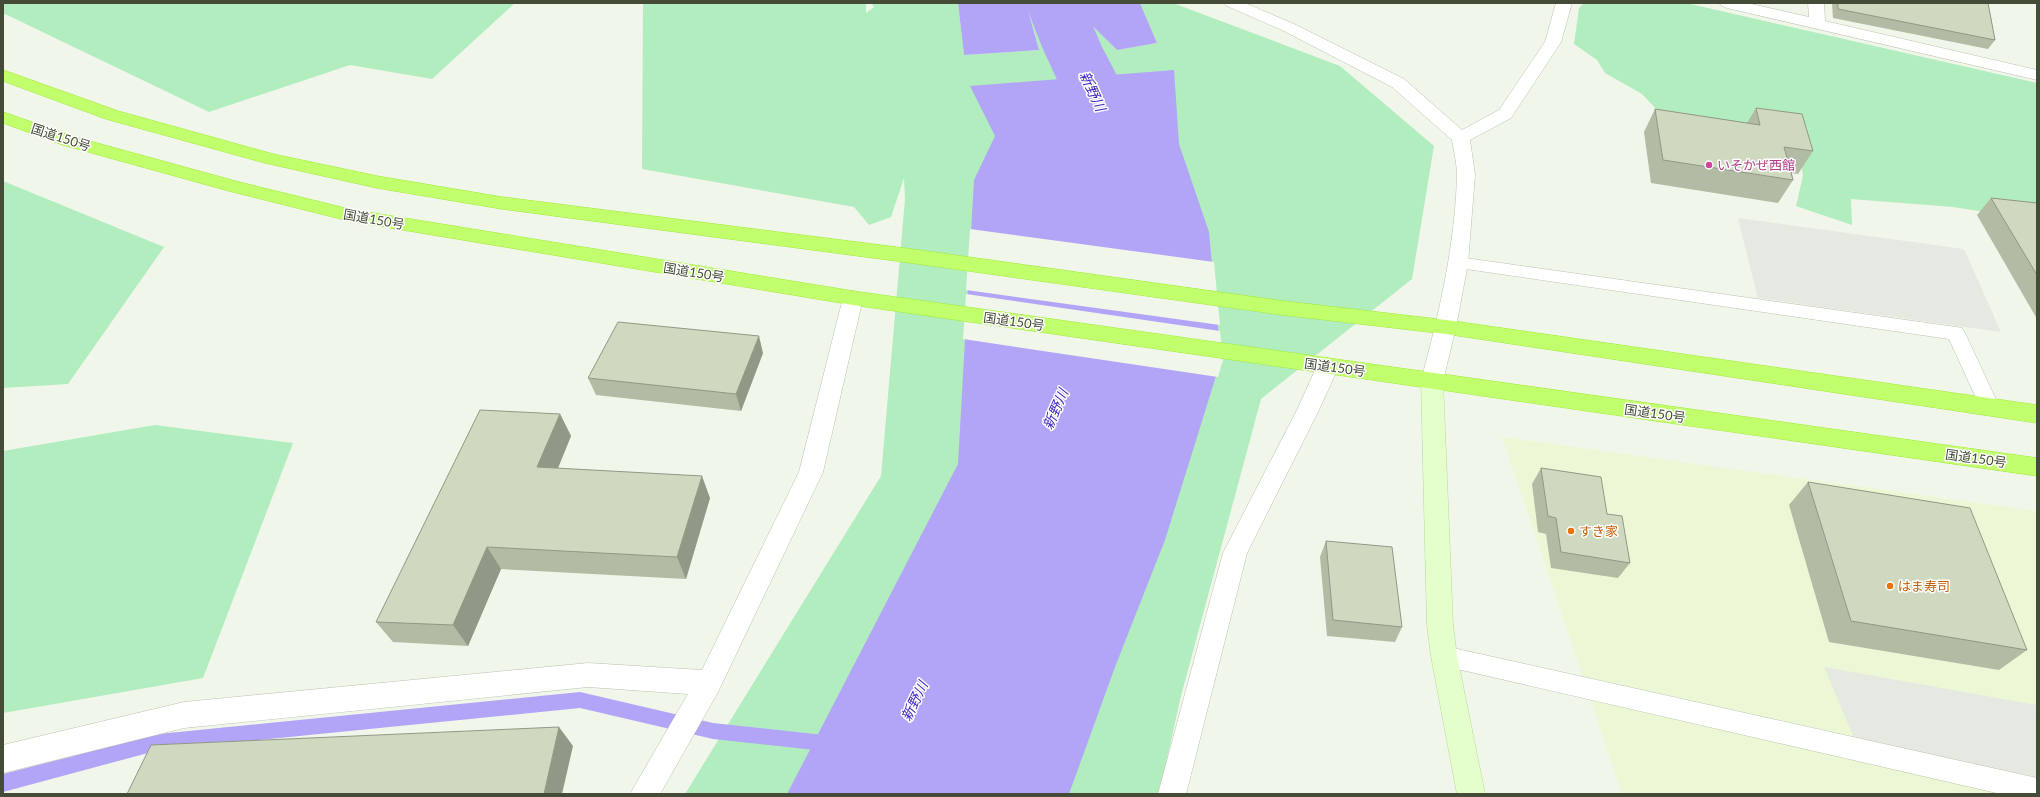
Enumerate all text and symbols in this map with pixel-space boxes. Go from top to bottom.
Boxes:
water label: 新野川 [1076,68,1110,115]
street label: 国道150号 [29,120,93,154]
place label: いそかぜ西館 [1717,157,1795,173]
marker: いそかぜ西館 [1704,160,1714,170]
street label: 国道150号 [342,206,406,232]
street label: 国道150号 [662,259,726,285]
street label: 国道150号 [982,309,1046,333]
street label: 国道150号 [1303,355,1367,379]
water label: 新野川 [1039,385,1072,432]
street label: 国道150号 [1623,401,1687,425]
street label: 国道150号 [1944,446,2008,470]
place label: すき家 [1579,523,1618,539]
marker: すき家 [1566,526,1576,536]
place label: はま寿司 [1898,578,1950,594]
marker: はま寿司 [1885,581,1895,591]
water label: 新野川 [897,677,932,724]

